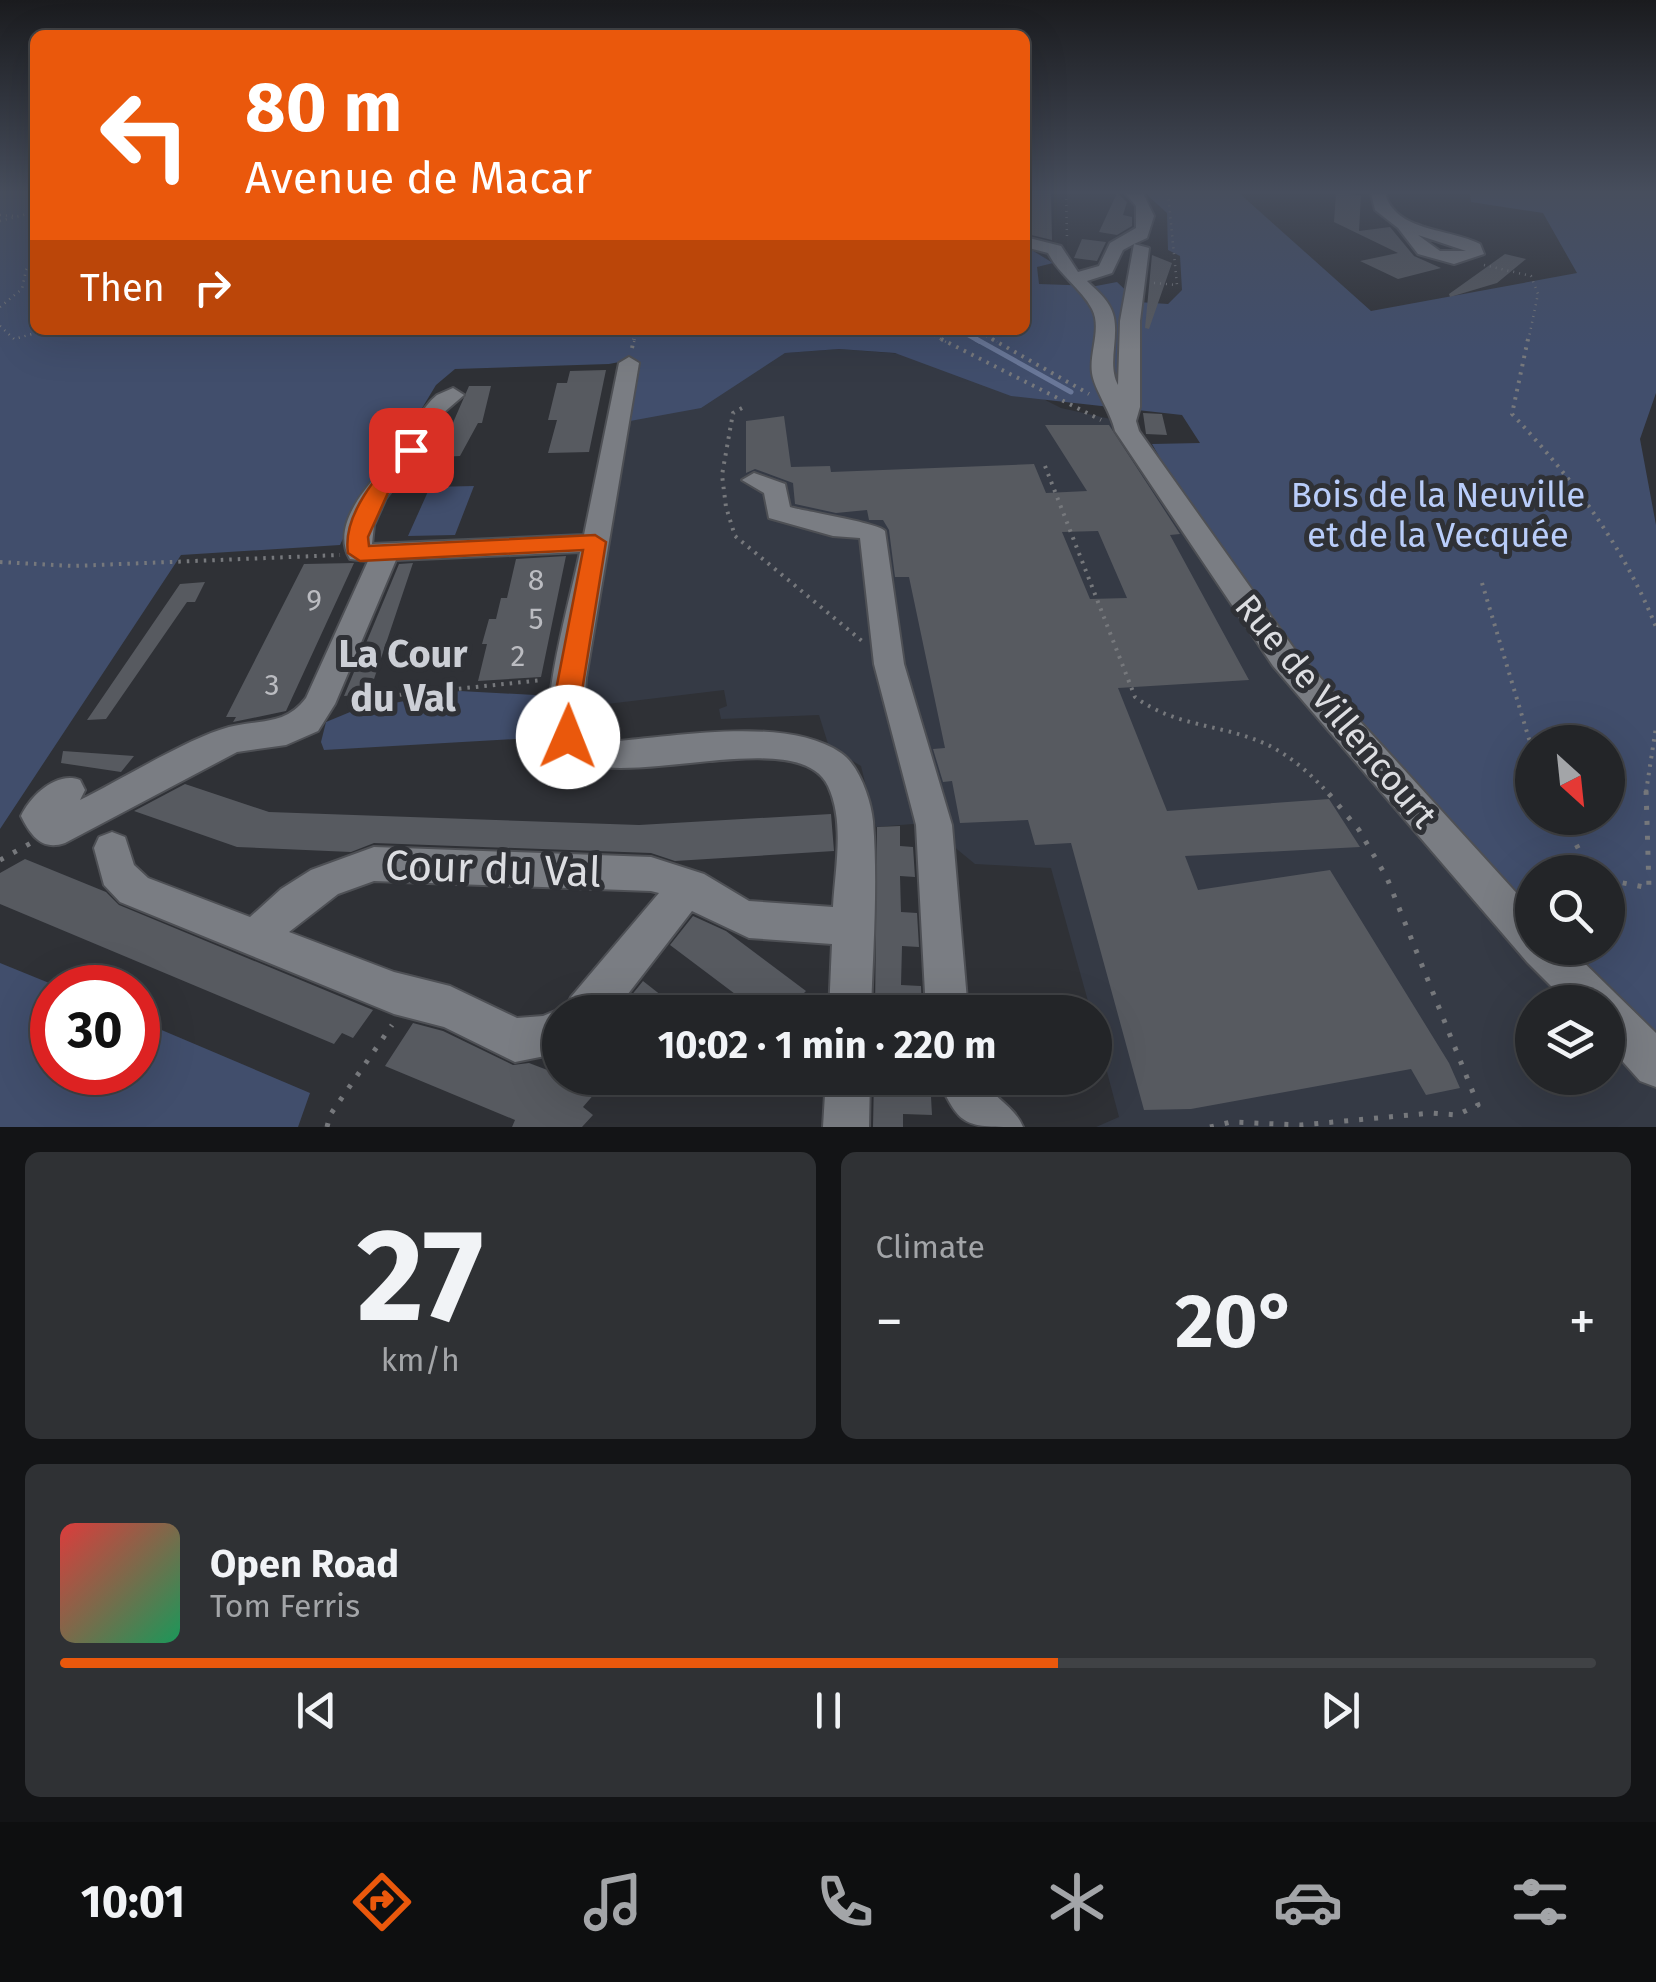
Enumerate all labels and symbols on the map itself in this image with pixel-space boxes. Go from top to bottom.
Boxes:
pin [369,408,454,493]
park label: Bois de la Neuville et de la Vecquée [1291,474,1585,556]
house number: 8 [528,562,544,598]
house number: 9 [306,582,322,618]
street label: Rue de Villencourt [1226,586,1446,836]
house number: 5 [528,601,544,637]
district label: La Cour du Val [338,631,468,721]
house number: 2 [511,638,525,674]
house number: 3 [265,667,279,703]
position arrow [516,685,620,789]
north arrow [1515,725,1625,835]
street label: Cour du Val [384,840,602,898]
speed limit sign: 30 [30,965,160,1095]

